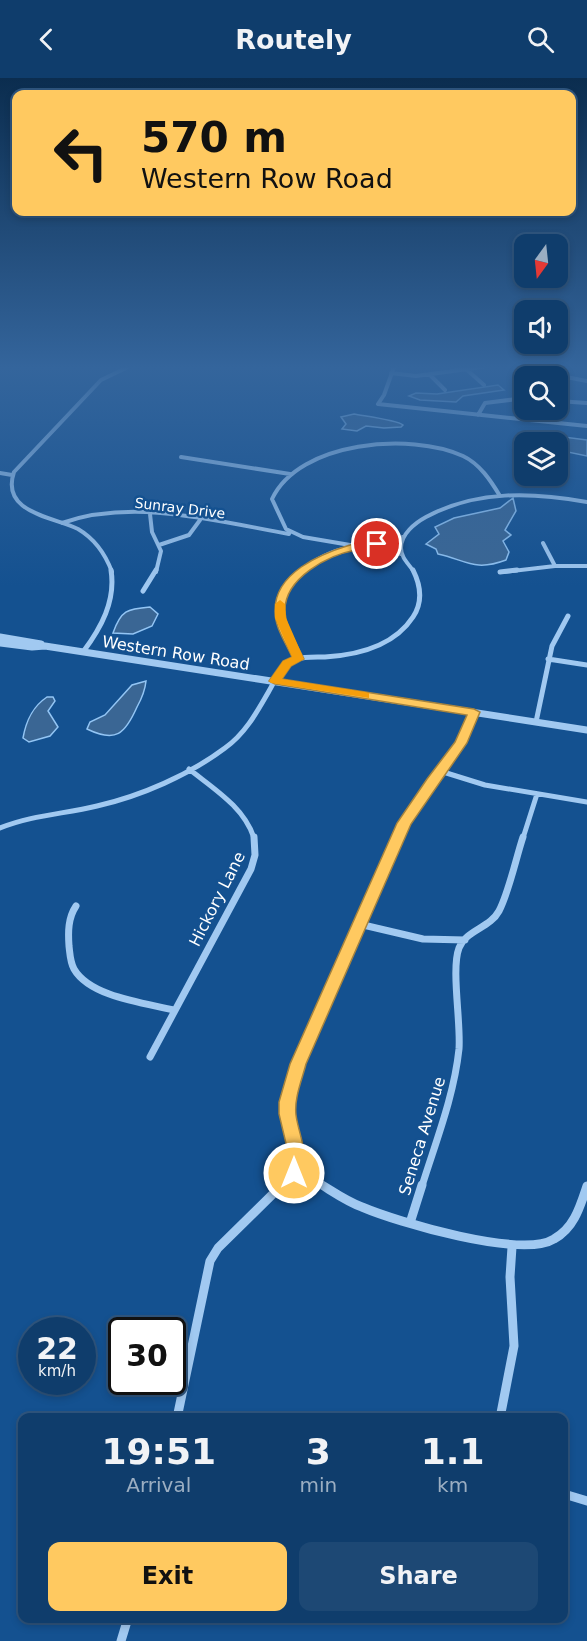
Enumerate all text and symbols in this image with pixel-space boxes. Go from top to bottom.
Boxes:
icon: back [30,23,63,56]
icon: search [524,23,557,56]
text: Routely [235,24,352,55]
text: 570 m [141,113,287,162]
icon: left [42,114,120,192]
text: Western Row Road [141,163,393,194]
north arrow [514,234,568,288]
map controls [514,234,568,486]
button: sound [514,300,568,354]
button: search [514,366,568,420]
button: layers [514,432,568,486]
street label: Sunray Drive [134,495,226,521]
pin [351,518,402,569]
icon: arrive [360,527,393,560]
street label: Western Row Road [101,632,251,674]
street label: Hickory Lane [185,849,249,949]
street label: Seneca Avenue [395,1074,449,1198]
position arrow [262,1141,326,1205]
speed limit sign: 30 [108,1317,186,1395]
text: 22 [36,1331,78,1366]
text: km/h [38,1362,76,1380]
text: 19:51 [101,1431,216,1472]
text: 3 [306,1431,331,1472]
text: 1.1 [421,1431,485,1472]
text: Arrival [126,1473,191,1497]
text: min [300,1473,337,1497]
text: km [437,1473,468,1497]
button: Exit [48,1542,287,1611]
button: Share [299,1542,538,1611]

